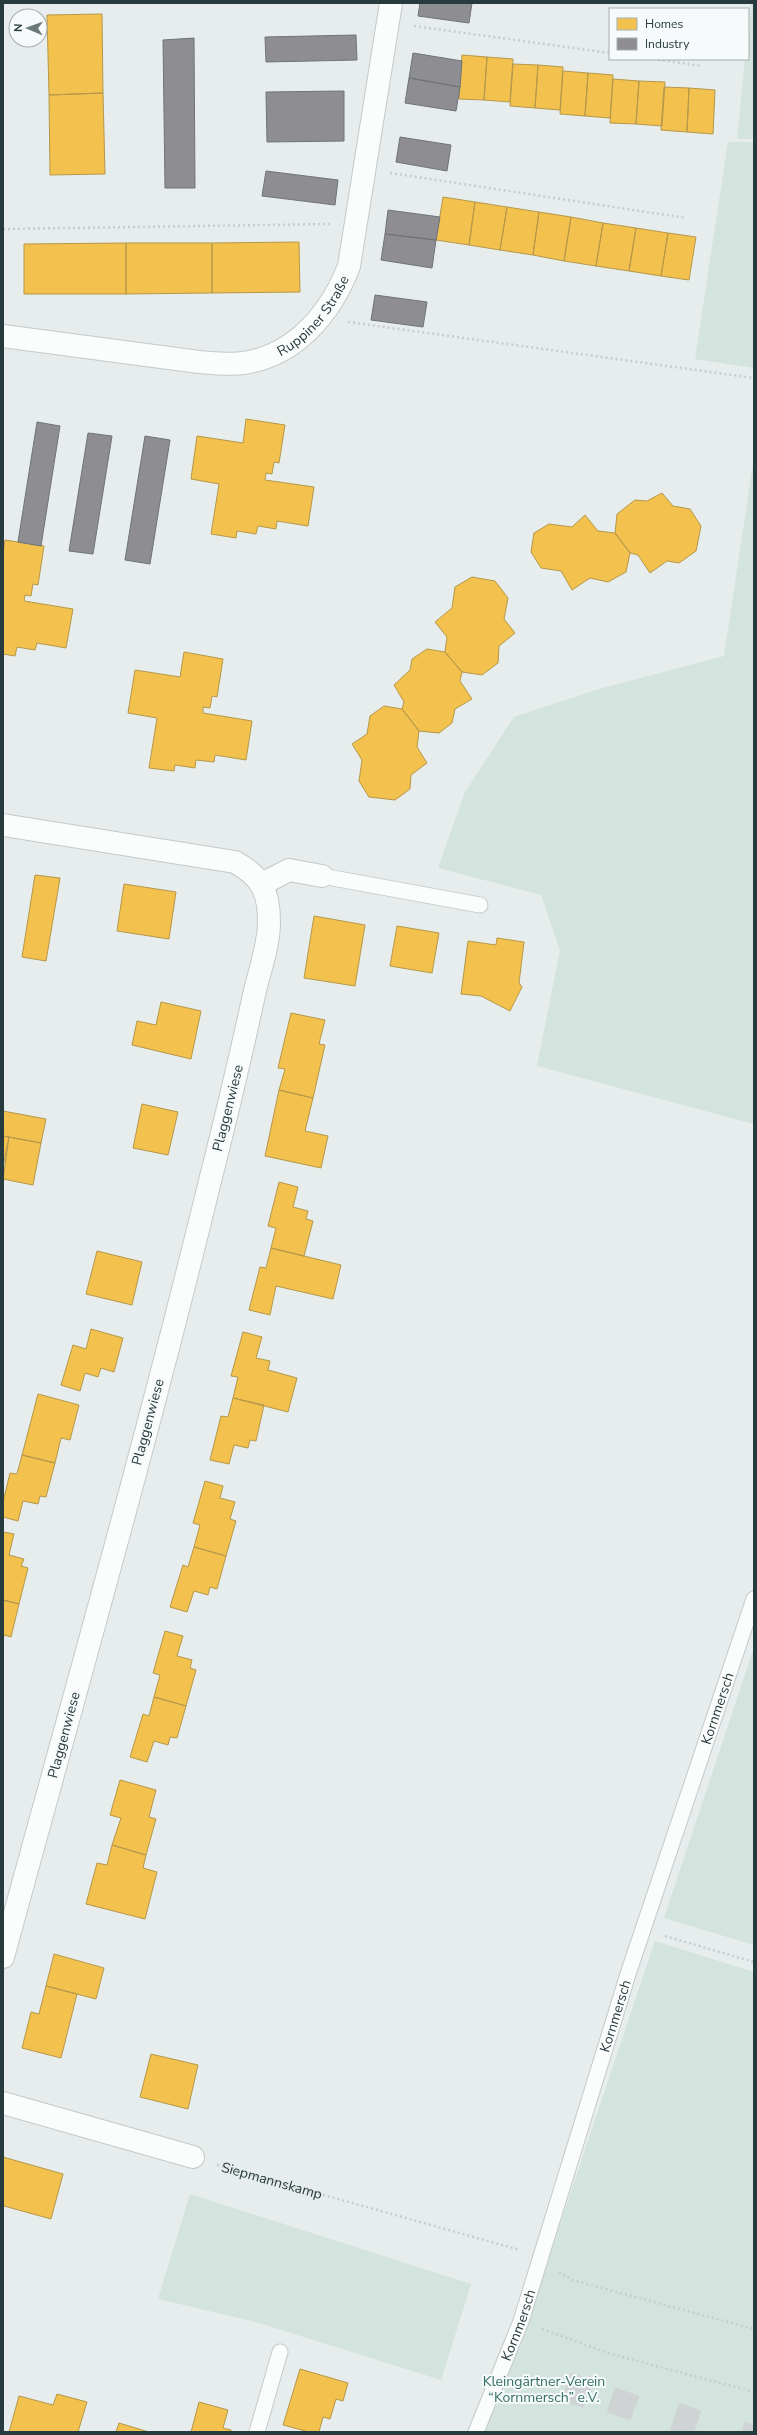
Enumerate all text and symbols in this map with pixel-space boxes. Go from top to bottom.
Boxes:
north arrow [8,8,48,48]
legend [609,8,749,60]
text: Homes [645,16,683,32]
text: N [11,23,26,32]
text: Industry [645,36,690,52]
street label: Ruppiner Straße [273,272,353,360]
street label: Plaggenwiese [208,1063,248,1153]
street label: Plaggenwiese [127,1377,169,1467]
street label: Kornmersch [696,1670,738,1747]
street label: Plaggenwiese [43,1690,85,1780]
street label: Kornmersch [595,1977,635,2055]
street label: Siepmannskamp [219,2157,325,2204]
street label: Kornmersch [496,2287,540,2364]
park label: Kleingärtner-Verein “Kornmersch” e.V. [483,2372,605,2407]

